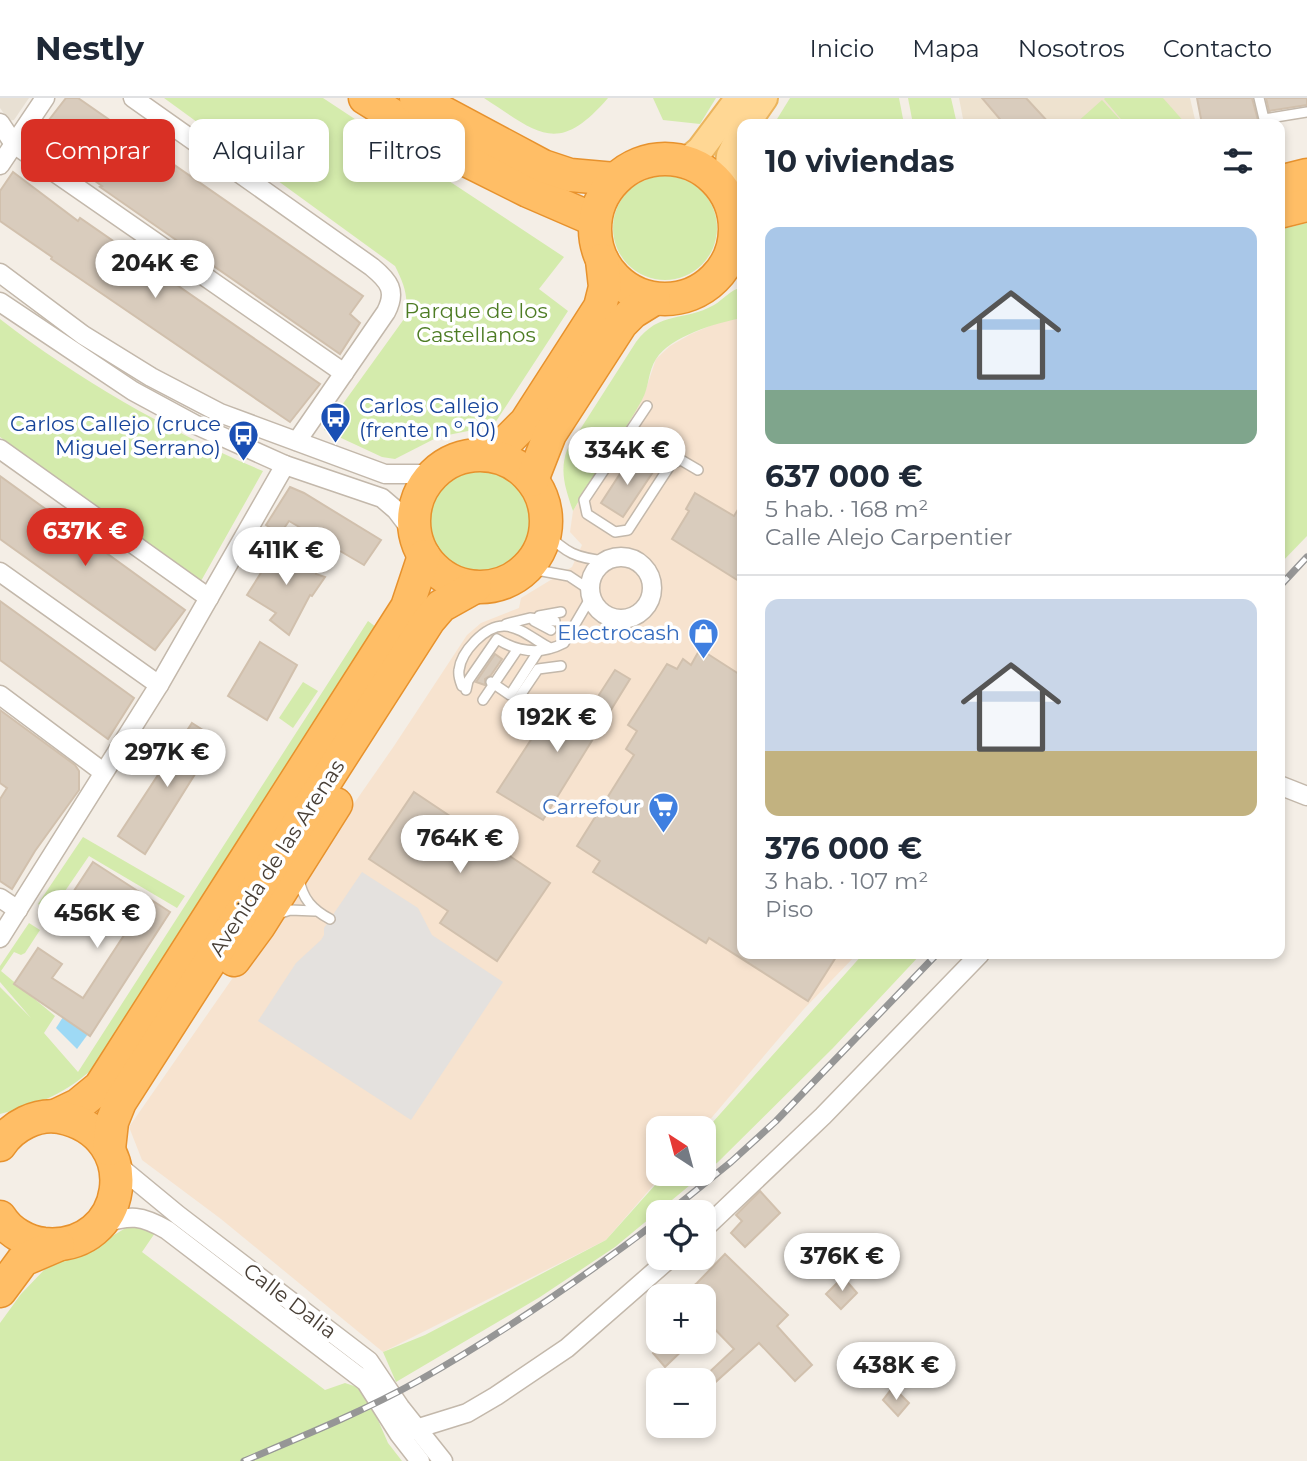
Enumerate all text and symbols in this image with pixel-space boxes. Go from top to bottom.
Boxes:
text: Nestly [35,28,144,68]
text: Inicio [809,34,874,63]
text: Mapa [912,34,980,63]
text: Nosotros [1018,34,1125,63]
text: Contacto [1163,34,1272,63]
chip: Comprar [21,119,175,182]
chip: Alquilar [189,119,329,182]
chip: Filtros [343,119,465,182]
icon: filters [1219,142,1257,180]
text: 10 viviendas [765,143,955,180]
pin: 204K € [98,240,212,300]
text: 204K € [111,249,199,277]
icon: home [948,272,1074,398]
park label: Parque de los Castellanos [404,298,548,347]
place label: Carlos Callejo (frente n º 10) [359,393,499,442]
bus stop icon: Carlos Callejo (frente n º 10) [319,401,353,445]
place label: Carlos Callejo (cruce Miguel Serrano) [10,411,221,460]
bus stop icon: Carlos Callejo (cruce Miguel Serrano) [227,419,261,463]
pin: 334K € [570,428,684,487]
text: 334K € [584,436,670,464]
text: 637 000 € [765,458,923,495]
text: 5 hab. · 168 m² [765,495,928,523]
pin: 637K € [28,508,142,568]
text: 637K € [43,517,127,545]
text: Calle Alejo Carpentier [765,523,1013,551]
pin: 411K € [229,528,343,587]
text: 411K € [248,536,324,564]
shop icon: Electrocash [686,616,720,660]
place label: Electrocash [557,620,680,645]
icon: home [948,644,1074,770]
pin: 192K € [500,694,614,754]
text: 192K € [517,703,597,731]
pin: 297K € [110,730,224,789]
text: 297K € [125,738,209,766]
street label: Avenida de las Arenas [204,755,349,961]
supermarket icon: Carrefour [647,790,681,834]
place label: Carrefour [542,794,641,819]
pin: 764K € [403,816,517,875]
text: 764K € [417,824,503,852]
text: 376 000 € [765,830,922,867]
text: 3 hab. · 107 m² [765,867,928,895]
pin: 456K € [40,890,154,950]
text: Piso [765,895,813,923]
text: 456K € [54,899,140,927]
north arrow [646,1116,716,1186]
map controls [646,1116,716,1438]
button: locate [646,1200,716,1270]
pin: 376K € [785,1234,899,1293]
text: 376K € [800,1242,884,1270]
street label: Calle Dalia [239,1258,342,1344]
button: + [646,1284,716,1354]
pin: 438K € [839,1342,953,1402]
text: 438K € [853,1351,939,1379]
button: − [646,1368,716,1438]

